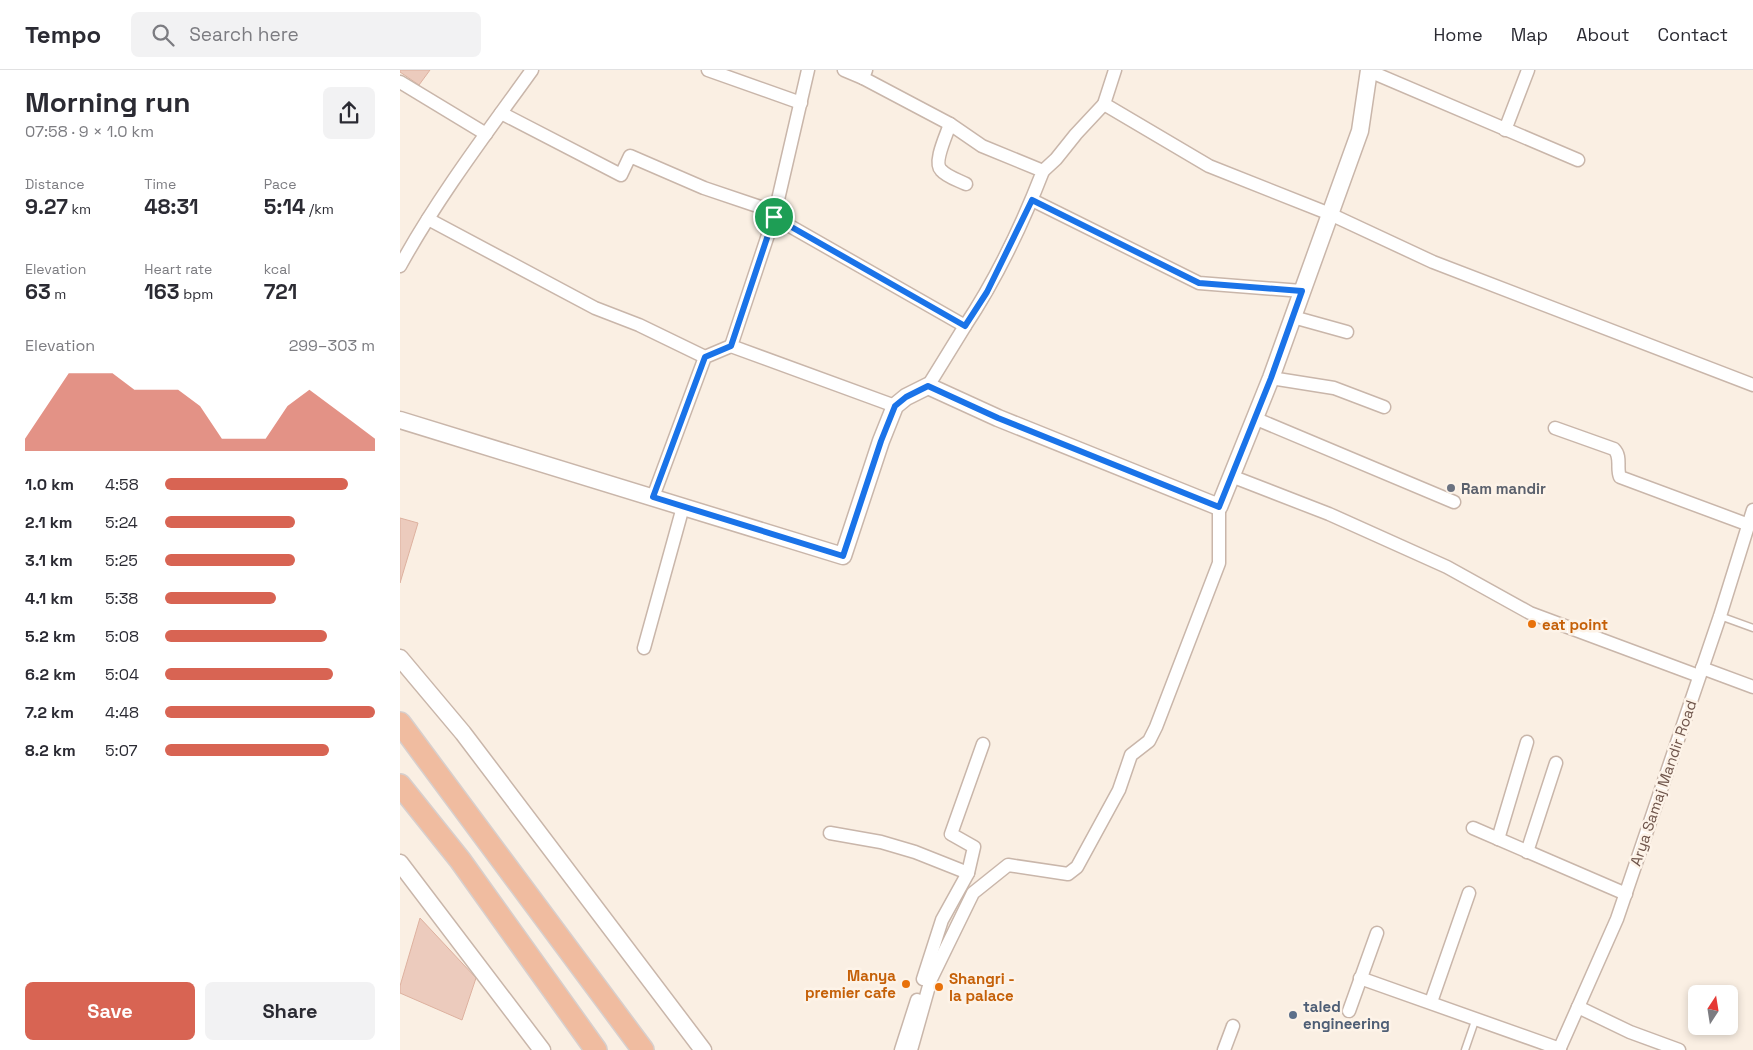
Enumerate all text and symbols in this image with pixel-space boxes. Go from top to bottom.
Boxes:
search box [131,12,481,57]
text: Tempo [25,19,101,50]
icon: search [149,21,177,49]
text: Search here [189,22,299,47]
text: Home [1434,23,1483,46]
text: Map [1511,23,1548,46]
text: About [1576,23,1630,46]
text: Contact [1658,23,1728,46]
text: Morning run [25,84,190,120]
button: share [323,87,375,139]
text: 07:58 · 9 × 1.0 km [25,121,154,142]
text: Distance [25,175,85,193]
text: Time [144,175,176,193]
text: Pace [264,175,296,193]
text: 9.27 [25,193,68,220]
text: 48:31 [144,193,198,220]
text: 5:14 [264,193,305,220]
pin [753,196,795,238]
text: km [68,200,91,218]
text: /km [305,200,334,218]
icon: arrive [760,203,788,231]
text: Elevation [25,260,86,278]
text: Heart rate [144,260,212,278]
text: kcal [264,260,291,278]
text: 63 [25,278,51,305]
text: 163 [144,278,180,305]
text: 721 [264,278,297,305]
text: m [51,285,66,303]
text: bpm [180,285,213,303]
text: Elevation [25,335,95,356]
text: 299–303 m [289,335,375,356]
text: 1.0 km [25,474,74,495]
text: 4:58 [105,474,139,495]
place label: Ram mandir [1461,479,1546,498]
marker: Ram mandir [1445,482,1457,494]
text: 2.1 km [25,512,72,533]
text: 5:24 [105,512,138,533]
text: 3.1 km [25,550,73,571]
text: 5:25 [105,550,138,571]
text: 4.1 km [25,588,73,609]
text: 5:38 [105,588,138,609]
place label: eat point [1542,615,1608,634]
marker: eat point [1526,618,1538,630]
text: 5.2 km [25,626,76,647]
text: 5:08 [105,626,139,647]
text: 6.2 km [25,664,76,685]
text: 5:04 [105,664,139,685]
street label: Arya Samaj Mandir Road [1626,698,1700,868]
text: 7.2 km [25,702,74,723]
text: 4:48 [105,702,139,723]
text: 8.2 km [25,740,76,761]
text: 5:07 [105,740,138,761]
place label: Manya premier cafe [805,966,896,1002]
place label: Shangri - la palace [949,969,1015,1005]
marker: Manya premier cafe [900,978,912,990]
marker: Shangri - la palace [933,981,945,993]
button: Save [25,982,195,1040]
button: Share [205,982,375,1040]
north arrow [1688,985,1738,1035]
map controls [1688,985,1738,1035]
place label: taled engineering [1303,997,1390,1033]
marker: taled engineering [1287,1009,1299,1021]

